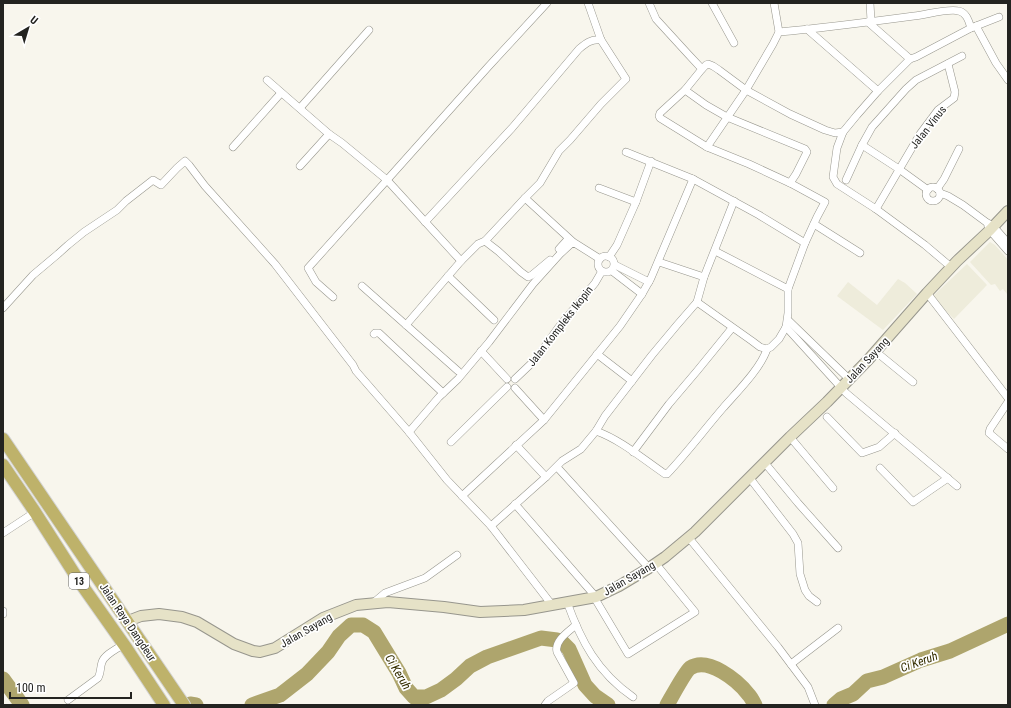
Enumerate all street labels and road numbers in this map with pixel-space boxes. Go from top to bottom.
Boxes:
street label: Jalan Vinus [908,103,949,151]
street label: Jalan Kompleks Ikopin [525,284,596,369]
street label: Jalan Sayang [843,335,892,386]
street label: Jalan Sayang [601,558,657,598]
road number: 13 [69,573,89,589]
street label: Jalan Raya Dangdeur [97,581,159,664]
street label: Jalan Sayang [278,610,334,650]

